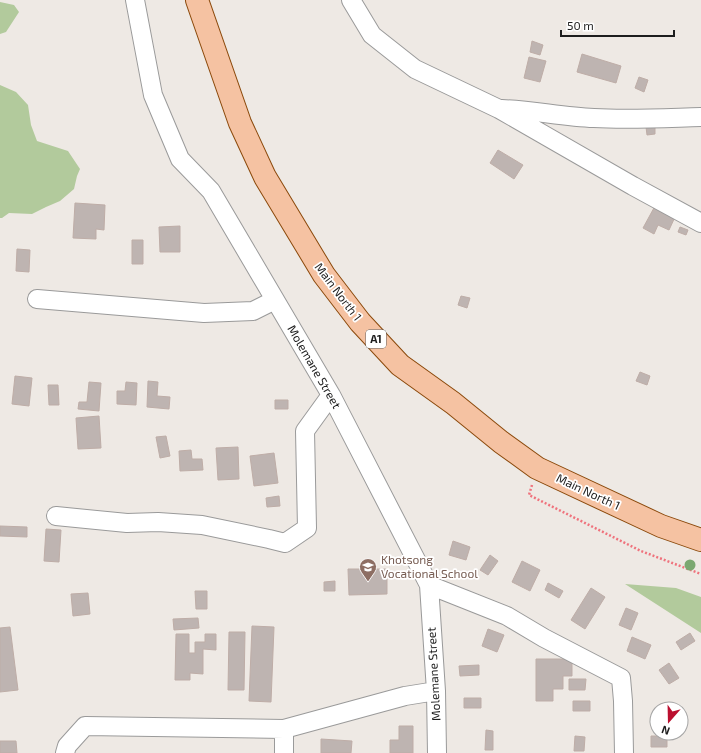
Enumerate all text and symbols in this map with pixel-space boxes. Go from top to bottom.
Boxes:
scale bar [561,12,674,38]
text: 50 m [567,18,594,32]
street label: Main North 1 [312,260,365,323]
street label: Molemane Street [285,322,345,411]
road number: A1 [366,330,386,348]
street label: Main North 1 [554,470,623,512]
place label: Khotsong Vocational School [381,552,478,580]
school or university icon: Khotsong Vocational School [358,557,378,582]
street label: Molemane Street [424,626,442,721]
north arrow [649,701,689,741]
text: N [659,723,671,738]

